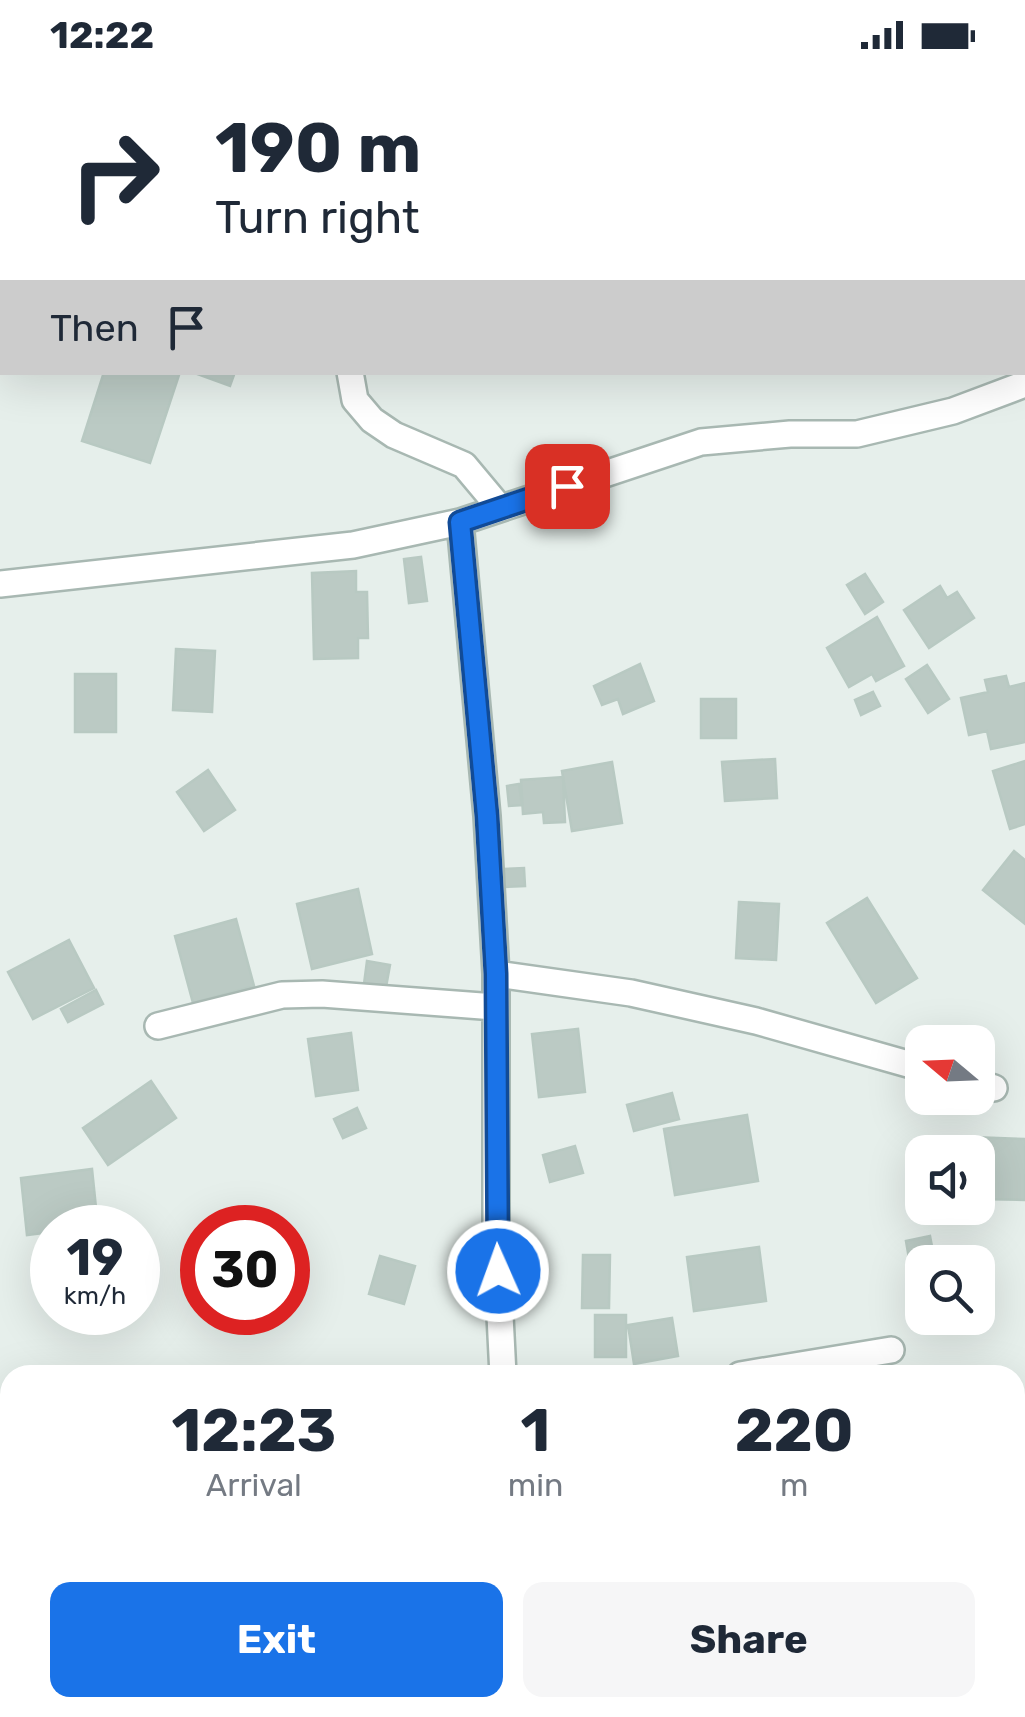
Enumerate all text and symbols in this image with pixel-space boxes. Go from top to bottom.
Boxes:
text: 12:22 [50,12,154,58]
text: 190 m [215,107,421,190]
icon: right [50,110,180,240]
text: Turn right [215,191,419,244]
icon: arrive [159,300,214,355]
text: Then [50,305,139,351]
pin [525,444,610,529]
icon: arrive [540,459,595,514]
north arrow [905,1025,995,1115]
map controls [905,1025,995,1335]
button: sound [905,1135,995,1225]
speed limit sign: 30 [180,1205,310,1335]
position arrow [446,1219,550,1323]
text: 19 [67,1228,123,1288]
button: search [905,1245,995,1335]
text: km/h [64,1281,126,1310]
text: 12:23 [171,1395,336,1466]
text: 1 [521,1395,550,1466]
text: 220 [735,1395,854,1466]
text: Arrival [206,1466,302,1504]
text: min [508,1466,563,1504]
text: m [780,1466,808,1504]
button: Exit [50,1582,503,1697]
button: Share [523,1582,975,1697]

